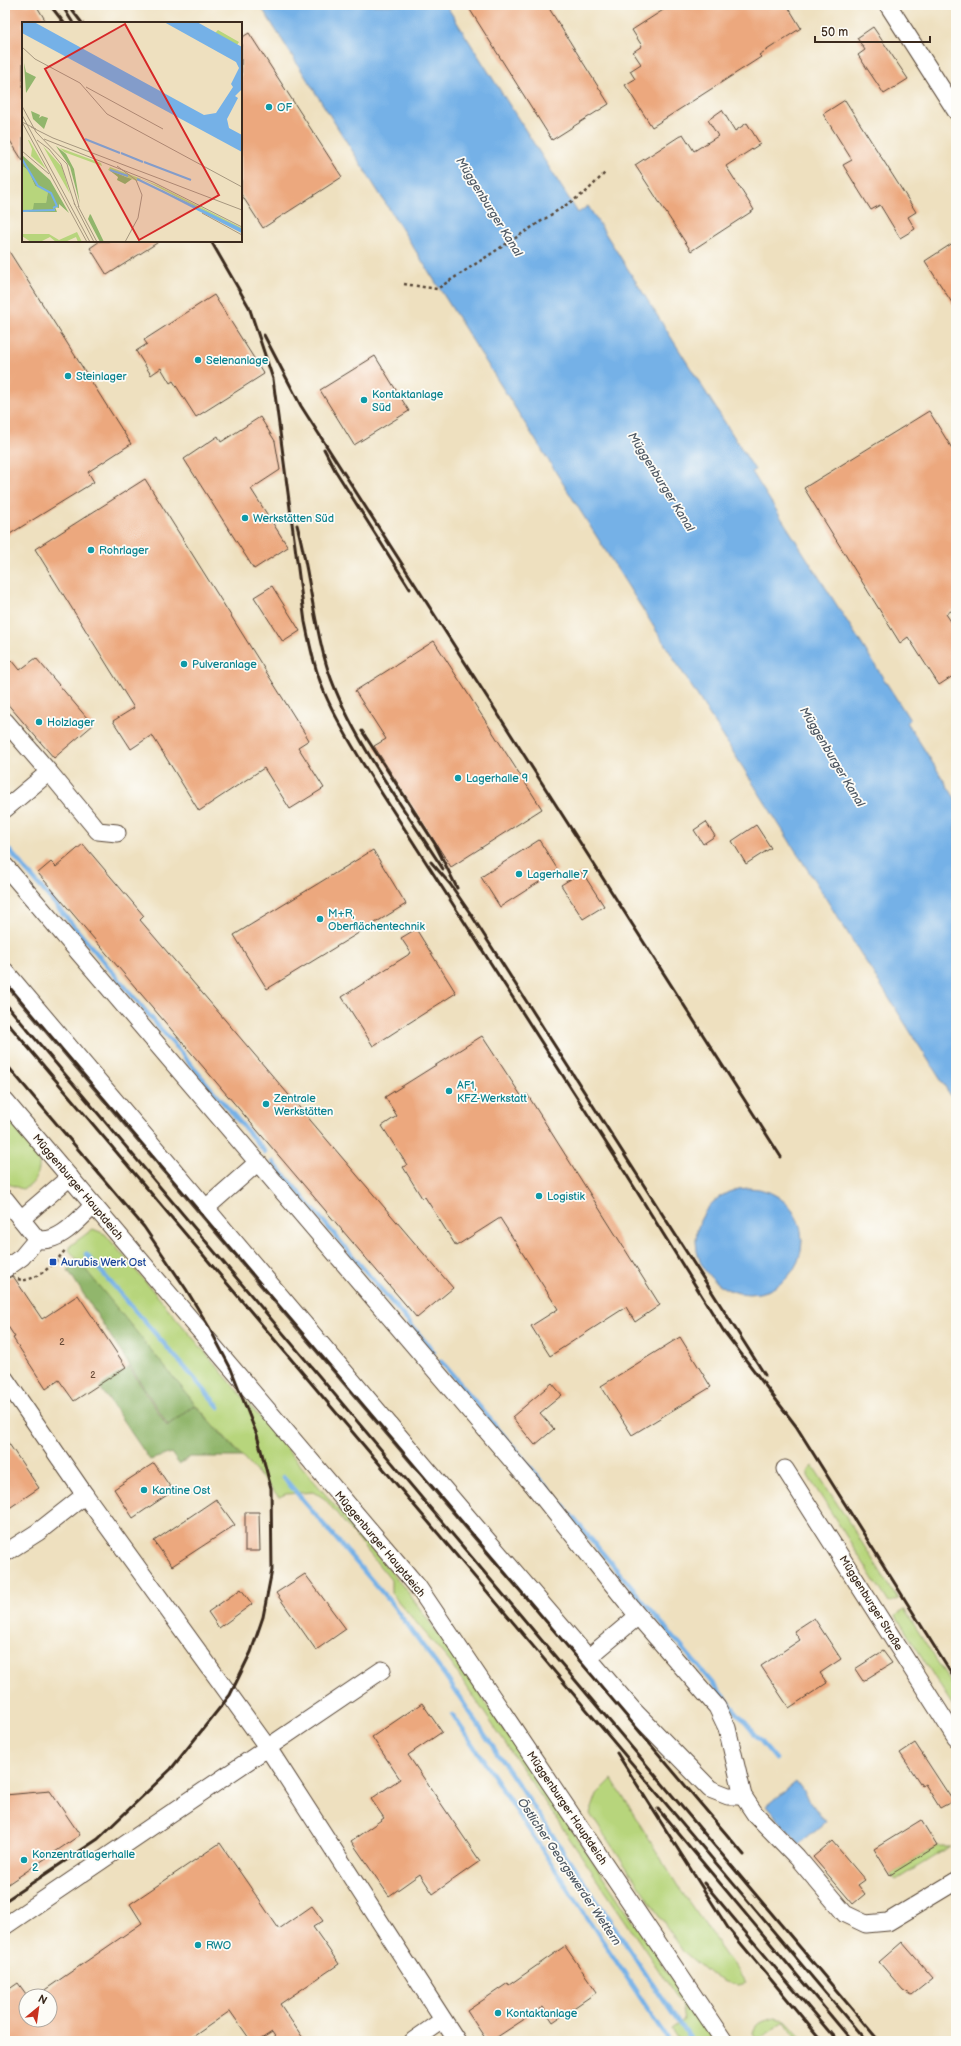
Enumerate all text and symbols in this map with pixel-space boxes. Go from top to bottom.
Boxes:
scale bar [815,18,930,44]
inset map [22,22,242,242]
text: 50 m [821,25,848,40]
place label: OF [277,101,292,114]
marker: OF [264,102,274,112]
water label: Müggenburger Kanal [452,155,526,260]
place label: Selenanlage [206,354,269,367]
marker: Selenanlage [193,355,203,365]
place label: Steinlager [76,370,127,383]
marker: Steinlager [63,371,73,381]
place label: Kontaktanlage Süd [372,388,444,414]
marker: Kontaktanlage Süd [359,395,369,405]
water label: Müggenburger Kanal [624,430,698,535]
place label: Werkstätten Süd [253,512,334,525]
marker: Werkstätten Süd [240,513,250,523]
place label: Rohrlager [99,544,150,557]
marker: Rohrlager [86,545,96,555]
place label: Pulveranlage [192,658,257,671]
marker: Pulveranlage [179,659,189,669]
water label: Müggenburger Kanal [796,704,868,811]
place label: Holzlager [47,716,95,729]
marker: Holzlager [34,717,44,727]
place label: Lagerhalle 9 [466,772,528,785]
marker: Lagerhalle 9 [453,773,463,783]
place label: Lagerhalle 7 [527,868,588,881]
marker: Lagerhalle 7 [514,869,524,879]
place label: M+R, Oberflächentechnik [328,907,425,933]
marker: M+R, Oberflächentechnik [315,914,325,924]
place label: AF1, KFZ-Werkstatt [457,1079,528,1105]
marker: AF1, KFZ-Werkstatt [444,1086,454,1096]
place label: Zentrale Werkstätten [273,1092,333,1118]
marker: Zentrale Werkstätten [261,1099,271,1109]
street label: Müggenburger Hauptdeich [30,1131,126,1243]
place label: Logistik [547,1190,586,1203]
marker: Logistik [534,1191,544,1201]
place label: Aurubis Werk Ost [61,1256,147,1269]
marker: Aurubis Werk Ost [48,1257,58,1267]
house number: 2 [59,1337,65,1348]
house number: 2 [90,1370,96,1381]
place label: Kantine Ost [152,1484,211,1497]
marker: Kantine Ost [139,1485,149,1495]
street label: Müggenburger Hauptdeich [332,1488,428,1600]
street label: Müggenburger Straße [836,1553,906,1653]
street label: Müggenburger Hauptdeich [524,1749,610,1867]
water label: Östlicher Georgswerder Wettern [514,1795,624,1949]
place label: Konzentratlagerhalle 2 [32,1848,136,1874]
marker: Konzentratlagerhalle 2 [19,1855,29,1865]
place label: RWO [206,1939,231,1952]
marker: RWO [193,1940,203,1950]
north arrow [18,1988,58,2028]
text: N [36,1992,49,2007]
place label: Kontaktanlage [506,2007,578,2020]
marker: Kontaktanlage [493,2008,503,2018]

